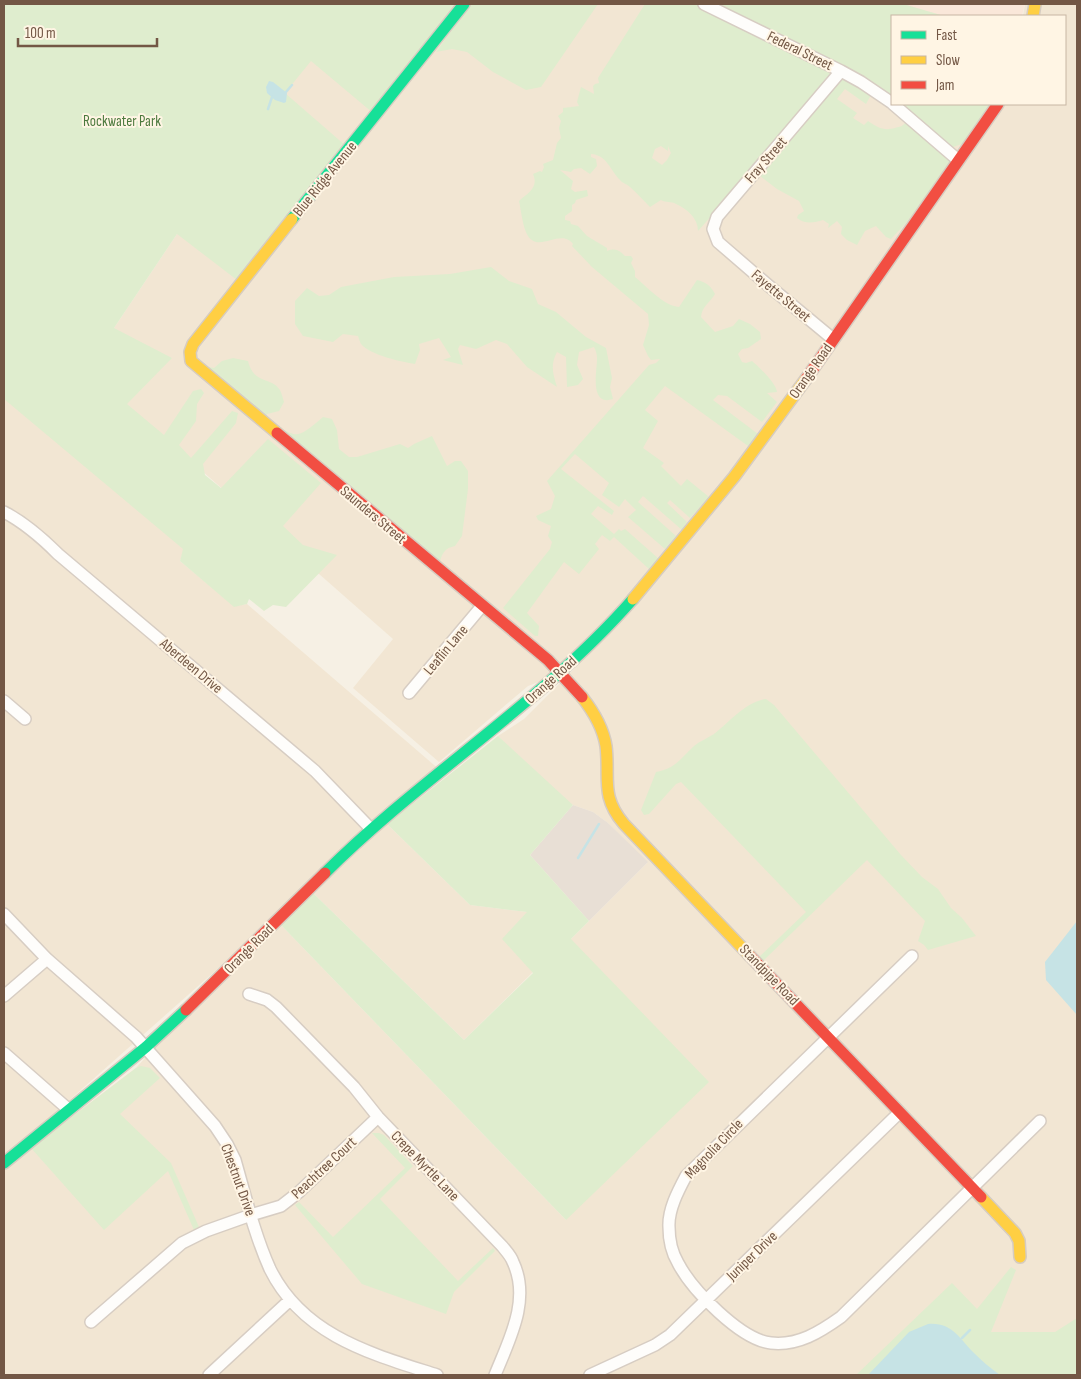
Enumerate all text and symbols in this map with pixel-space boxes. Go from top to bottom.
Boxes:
scale bar [18,15,156,47]
legend [891,15,1066,105]
text: 100 m [25,24,56,43]
text: Fast [936,26,958,45]
street label: Federal Street [764,27,836,75]
text: Slow [936,51,960,70]
text: Jam [935,76,954,95]
park label: Rockwater Park [83,112,161,131]
street label: Fray Street [741,133,792,187]
street label: Blue Ridge Avenue [289,138,361,220]
street label: Fayette Street [747,266,815,327]
street label: Orange Road [785,340,837,402]
street label: Saunders Street [336,482,410,548]
street label: Leaflin Lane [420,621,472,679]
street label: Aberdeen Drive [155,634,226,698]
street label: Orange Road [521,652,581,708]
street label: Orange Road [220,920,278,978]
street label: Standpipe Road [735,940,803,1010]
street label: Magnolia Circle [681,1115,747,1183]
street label: Crepe Myrtle Lane [387,1127,463,1205]
street label: Peachtree Court [287,1133,361,1203]
street label: Chestnut Drive [216,1141,260,1219]
street label: Juniper Drive [722,1227,782,1286]

